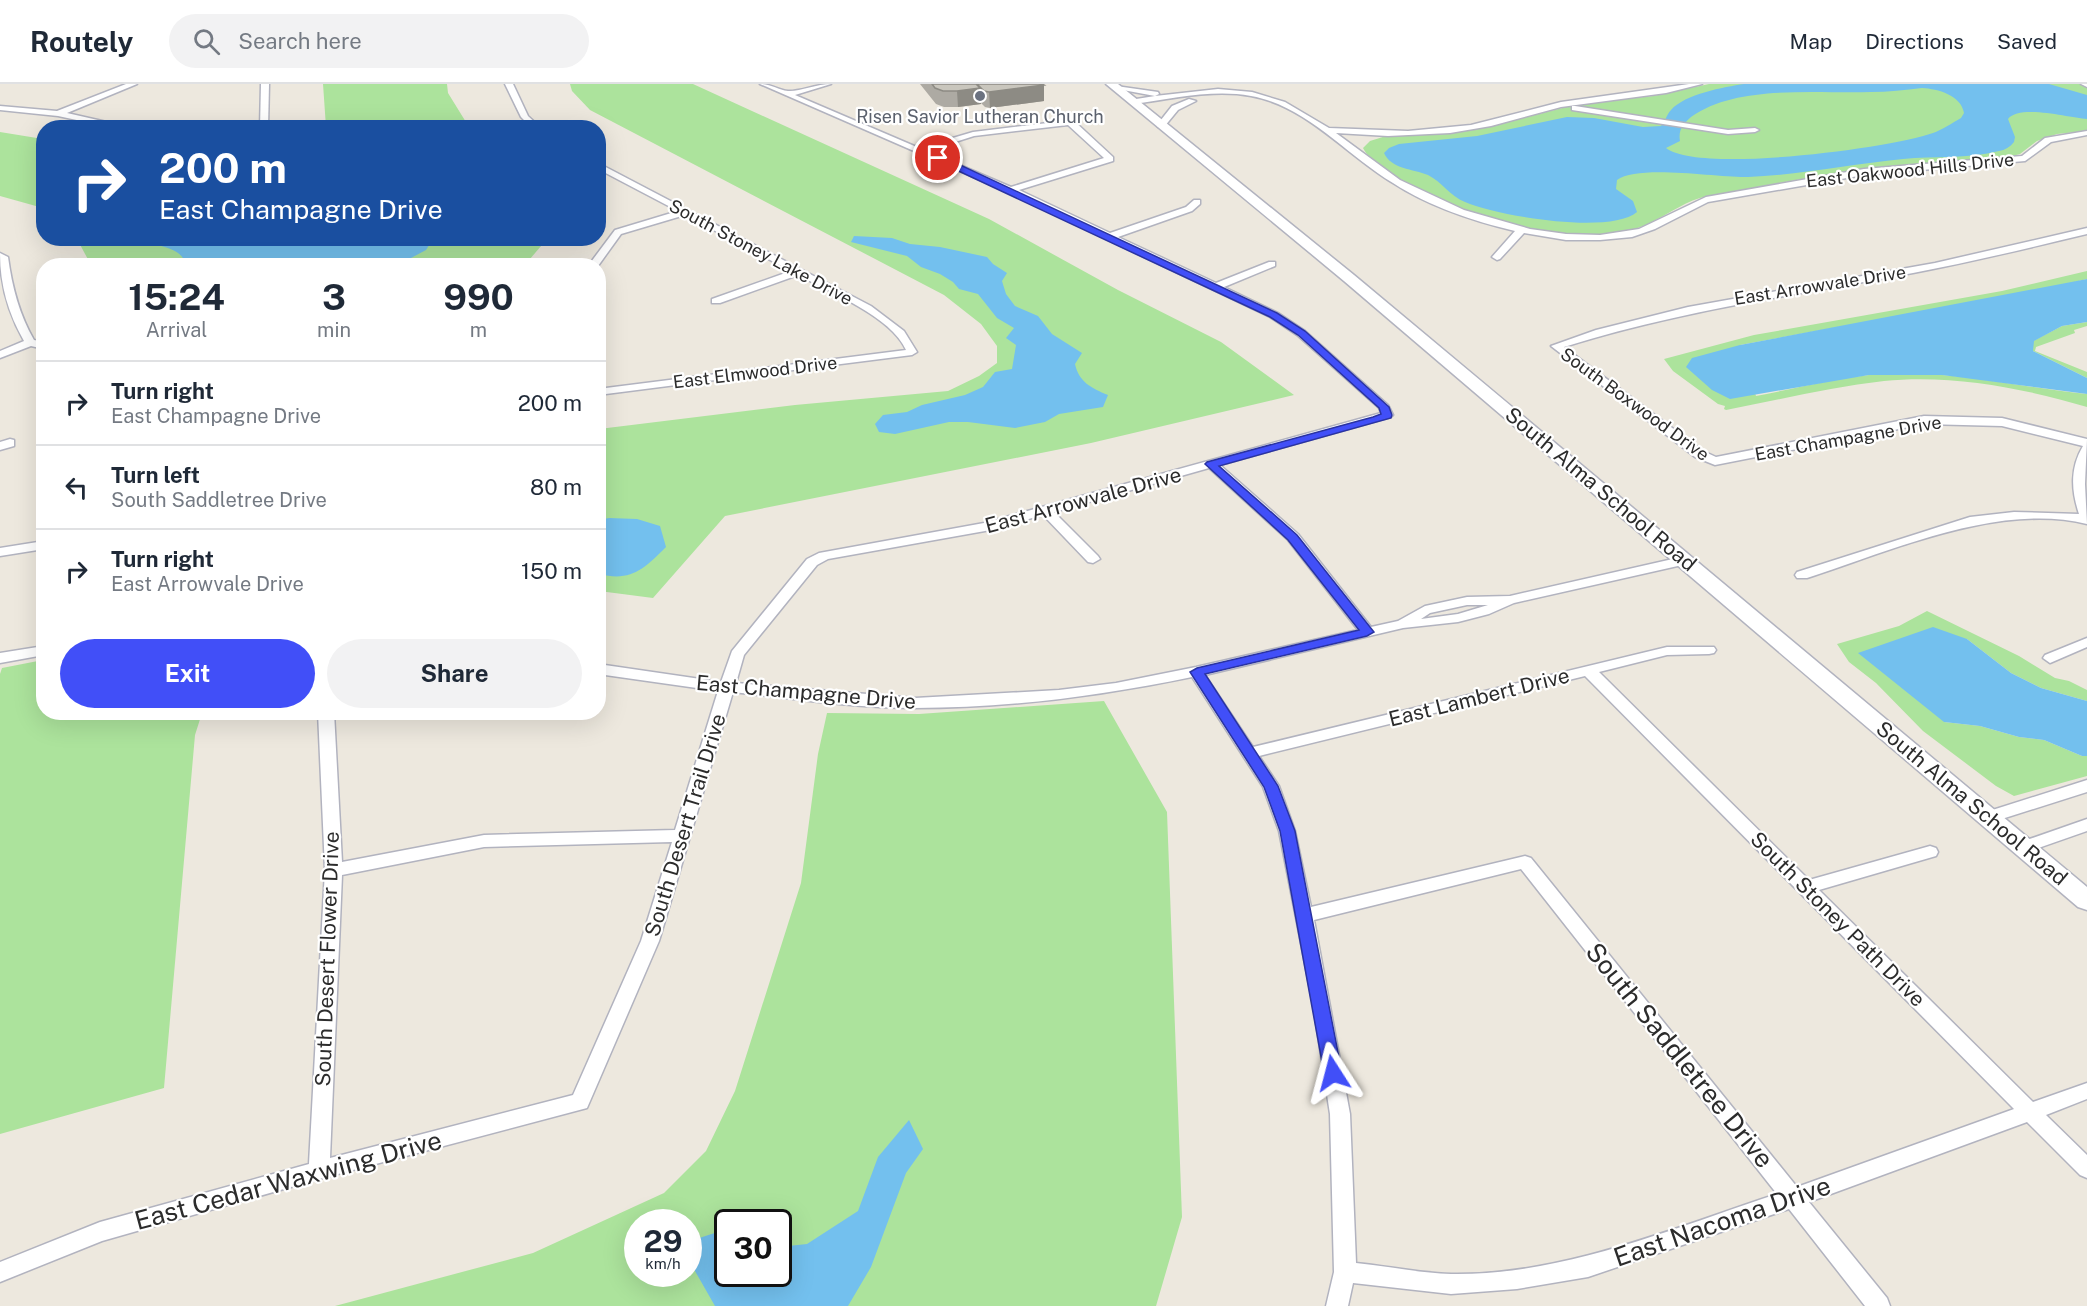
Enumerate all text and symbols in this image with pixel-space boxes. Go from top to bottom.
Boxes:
search box [169,14,589,68]
text: Routely [30,25,133,58]
icon: search [190,25,223,58]
text: Search here [238,28,362,54]
text: Map [1790,29,1832,54]
text: Directions [1865,29,1964,54]
text: Saved [1997,29,2057,54]
marker: Risen Savior Lutheran Church [973,89,987,103]
place label: Risen Savior Lutheran Church [856,106,1104,127]
pin [912,132,963,183]
icon: arrive [921,141,954,174]
text: 200 m [159,143,287,192]
icon: right [60,144,138,222]
street label: East Oakwood Hills Drive [1805,149,2015,191]
text: East Champagne Drive [159,193,443,225]
street label: South Stoney Lake Drive [666,195,856,309]
street label: East Arrowvale Drive [1733,261,1907,309]
text: 15:24 [128,276,225,318]
text: 3 [322,276,346,318]
text: 990 [443,276,514,318]
text: Arrival [146,318,207,342]
text: min [317,318,351,342]
text: m [470,318,487,342]
street label: South Boxwood Drive [1557,343,1713,465]
street label: East Elmwood Drive [672,352,838,392]
text: Turn right [111,378,214,404]
icon: right [60,387,93,420]
text: 200 m [518,390,582,416]
street label: South Alma School Road [1500,402,1702,576]
text: East Champagne Drive [111,404,321,428]
street label: East Champagne Drive [1753,411,1943,465]
text: Turn left [111,462,200,488]
street label: East Arrowvale Drive [982,462,1184,538]
icon: left [60,471,93,504]
text: 80 m [530,474,582,500]
text: South Saddletree Drive [111,488,327,512]
text: Turn right [111,546,214,572]
icon: right [60,555,93,588]
text: 150 m [521,558,582,584]
text: East Arrowvale Drive [111,572,304,596]
button: Exit [60,639,315,708]
button: Share [327,639,582,708]
street label: East Lambert Drive [1386,662,1572,732]
street label: East Champagne Drive [695,670,917,714]
street label: South Desert Trail Drive [639,710,731,940]
street label: South Alma School Road [1871,716,2073,890]
street label: South Stoney Path Drive [1745,826,1931,1012]
street label: South Desert Flower Drive [310,831,344,1087]
street label: South Saddletree Drive [1580,936,1780,1174]
position arrow [1301,1041,1365,1105]
street label: East Cedar Waxwing Drive [131,1124,445,1236]
street label: East Nacoma Drive [1609,1169,1835,1273]
speed limit sign: 30 [714,1209,792,1287]
text: 29 [644,1223,682,1259]
text: km/h [645,1255,681,1272]

